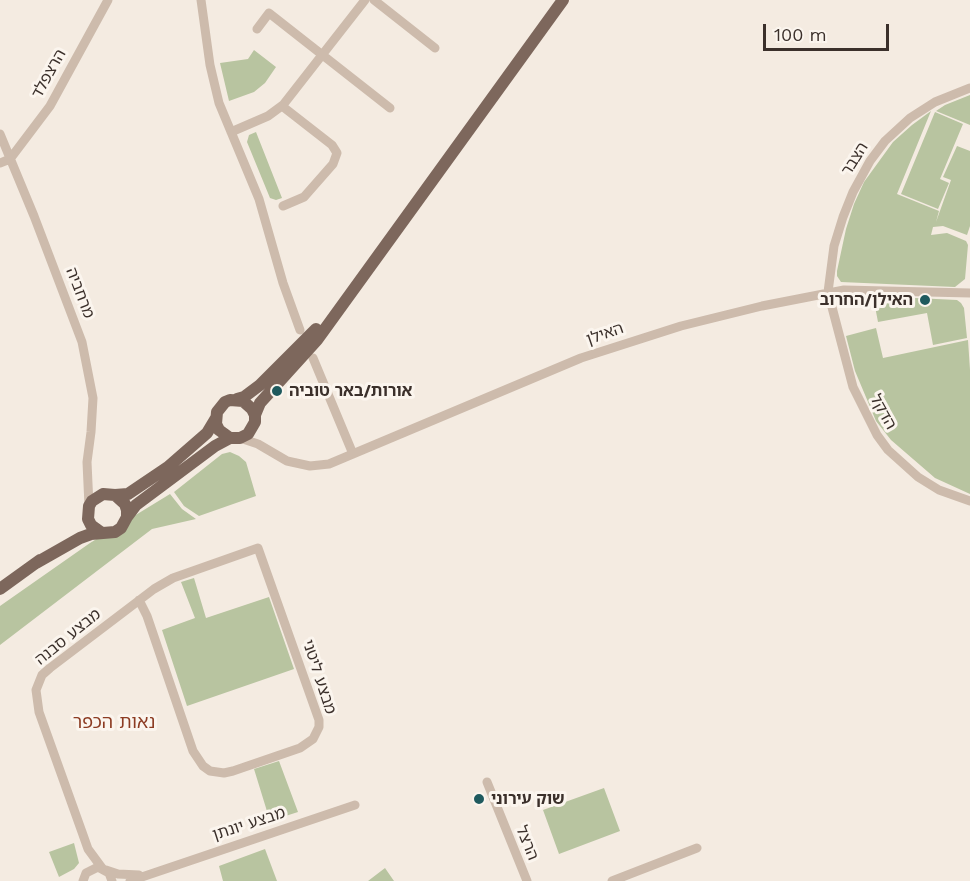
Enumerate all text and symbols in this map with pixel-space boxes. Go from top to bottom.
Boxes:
scale bar [766,12,892,50]
text: 100 m [774,24,827,45]
street label: הרצפלד [28,46,70,102]
street label: הצבר [837,139,873,179]
street label: מרחביה [62,265,98,321]
place label: האילן/החרוב [820,290,913,310]
marker: האילן/החרוב [918,293,932,307]
street label: האילן [584,319,626,349]
place label: אורות/באר טוביה [289,381,412,401]
marker: אורות/באר טוביה [270,384,284,398]
street label: הדקל [866,391,900,433]
street label: מבצע סבנה [31,605,105,669]
street label: מבצע ליטני [298,637,340,717]
district label: נאות הכפר [73,712,155,734]
place label: שוק עירוני [491,789,565,809]
marker: שוק עירוני [472,792,486,806]
street label: מבצע יונתן [210,803,288,845]
street label: הרצל [511,823,543,863]

